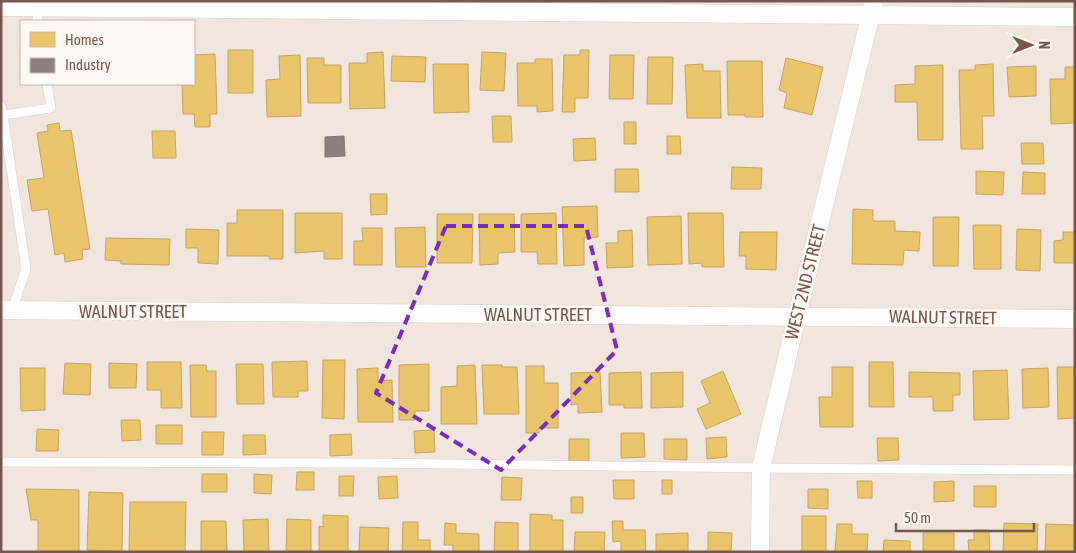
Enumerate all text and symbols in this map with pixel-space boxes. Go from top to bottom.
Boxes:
legend [20,20,195,85]
north arrow [1006,20,1056,70]
text: Homes [65,31,104,48]
text: N [1036,41,1052,49]
text: Industry [65,56,111,73]
street label: WEST 2ND STREET [781,222,829,342]
street label: WALNUT STREET [79,301,187,322]
street label: WALNUT STREET [484,304,592,325]
street label: WALNUT STREET [889,306,997,328]
scale bar [896,500,1034,532]
text: 50 m [904,509,931,526]

